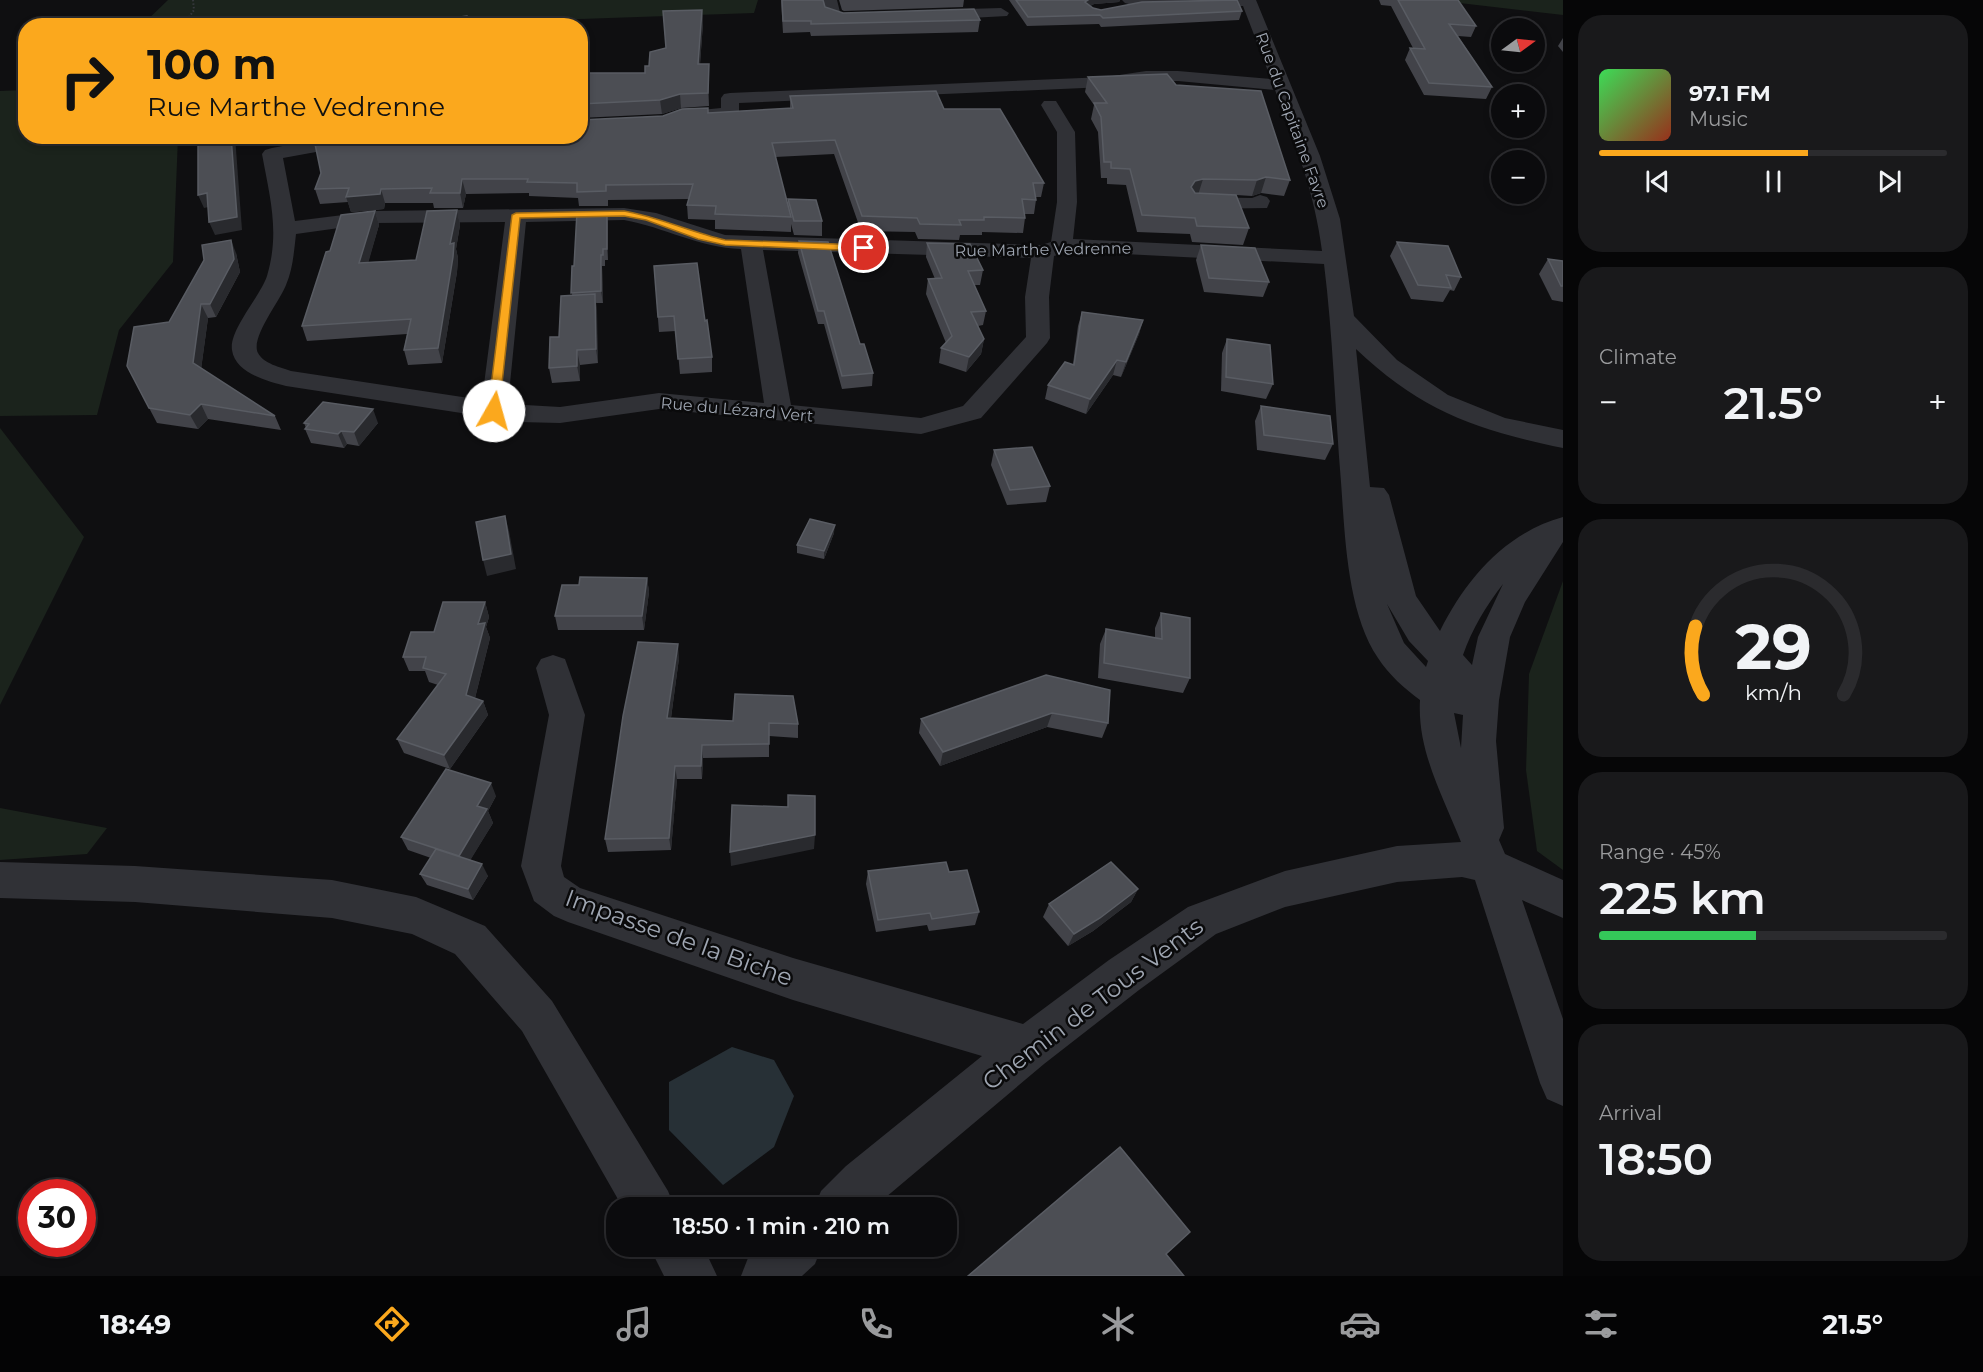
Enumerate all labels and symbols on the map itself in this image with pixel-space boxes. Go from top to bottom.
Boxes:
north arrow [1491,18,1545,72]
street label: Rue du Capitaine Favre [1252,30,1333,211]
pin [838,222,889,273]
street label: Rue Marthe Vedrenne [955,238,1132,261]
position arrow [462,379,526,443]
street label: Rue du Lézard Vert [660,393,814,426]
street label: Impasse de la Biche [562,883,797,992]
street label: Chemin de Tous Vents [977,911,1209,1096]
speed limit sign: 30 [18,1179,96,1257]

